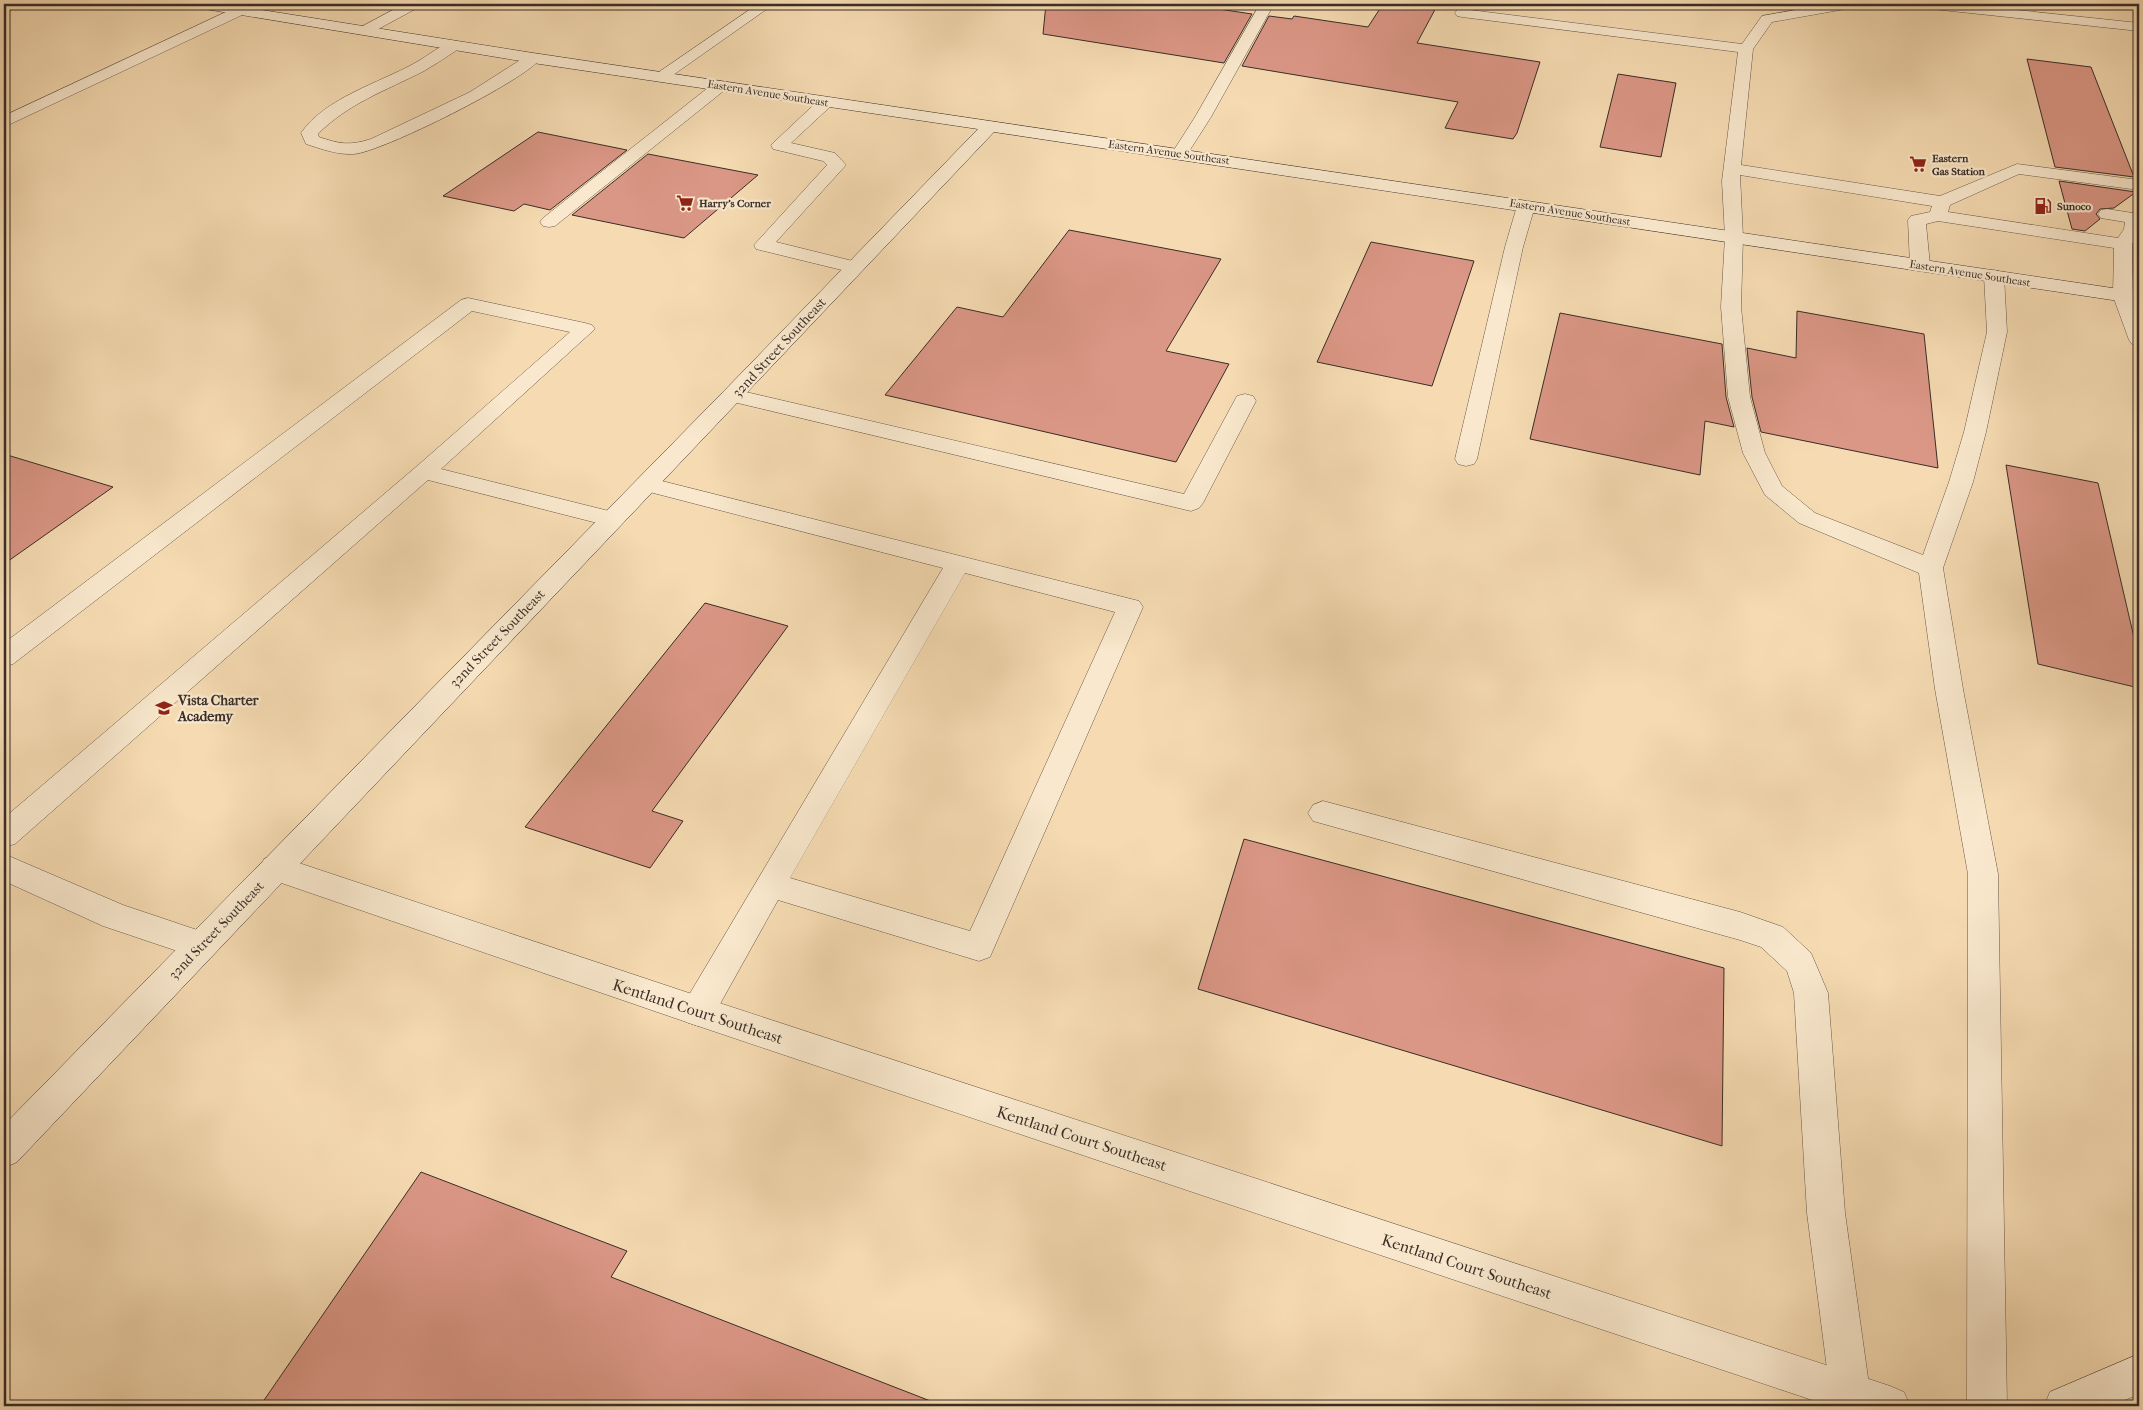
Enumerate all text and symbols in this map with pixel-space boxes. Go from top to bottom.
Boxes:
street label: Eastern Avenue Southeast [706,77,829,109]
street label: Eastern Avenue Southeast [1107,138,1231,167]
place label: Eastern Gas Station [1932,152,1986,178]
supermarket icon: Eastern Gas Station [1908,154,1928,174]
supermarket icon: Harry's Corner [675,193,695,213]
street label: Eastern Avenue Southeast [1508,196,1631,228]
fuel station icon: Sunoco [2033,196,2053,216]
place label: Harry's Corner [699,197,771,210]
place label: Sunoco [2057,200,2092,213]
street label: Eastern Avenue Southeast [1908,257,2031,289]
street label: 32nd Street Southeast [729,294,830,401]
street label: 32nd Street Southeast [446,586,549,691]
place label: Vista Charter Academy [177,692,260,725]
school or university icon: Vista Charter Academy [154,698,174,718]
street label: 32nd Street Southeast [165,878,268,983]
street label: Kentland Court Southeast [610,975,786,1048]
street label: Kentland Court Southeast [994,1102,1170,1175]
street label: Kentland Court Southeast [1379,1230,1555,1303]

